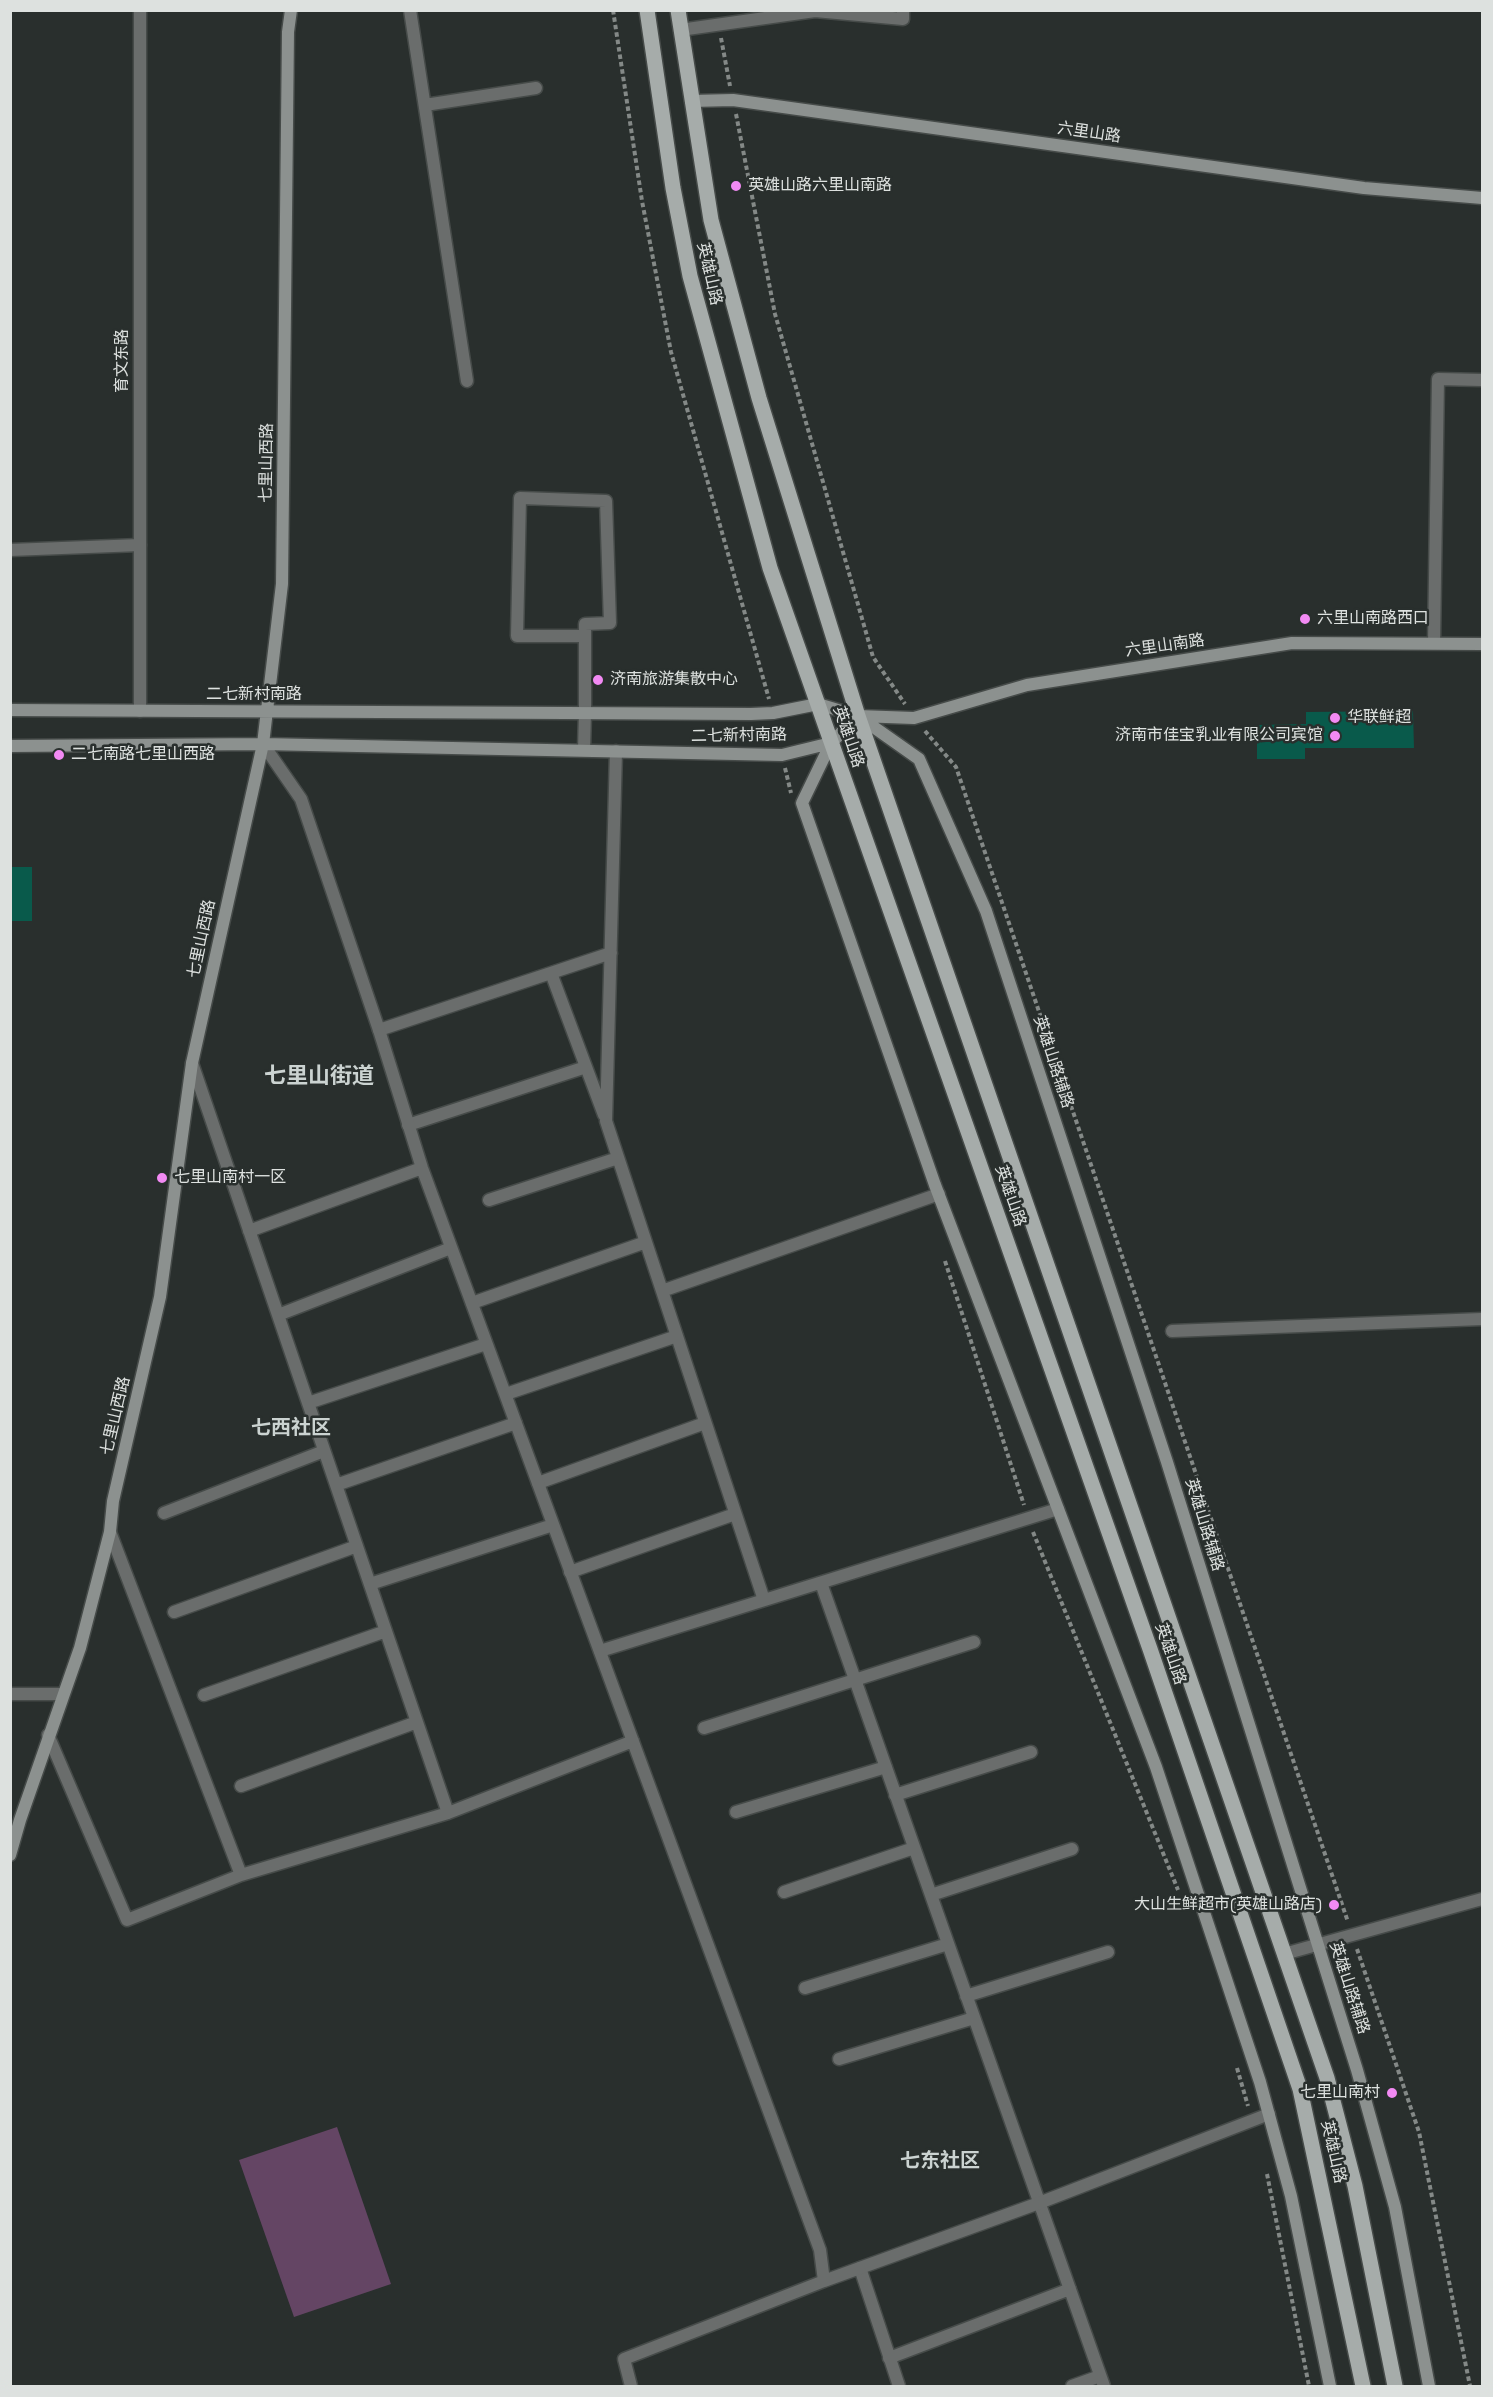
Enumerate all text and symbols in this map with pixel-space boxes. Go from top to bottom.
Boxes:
street label: 六里山路 [1056,119,1122,147]
place label: 英雄山路六里山南路 [748,176,892,196]
marker: 英雄山路六里山南路 [729,179,743,193]
street label: 英雄山路 [692,241,726,307]
street label: 育文东路 [113,329,133,393]
street label: 七里山西路 [257,423,277,503]
place label: 六里山南路西口 [1317,609,1429,629]
marker: 六里山南路西口 [1298,612,1312,626]
street label: 六里山南路 [1124,631,1206,661]
place label: 济南旅游集散中心 [610,670,738,690]
marker: 济南旅游集散中心 [591,673,605,687]
street label: 二七新村南路 [206,685,302,705]
street label: 英雄山路 [829,704,867,770]
place label: 华联鲜超 [1347,708,1411,728]
marker: 华联鲜超 [1328,711,1342,725]
street label: 二七新村南路 [691,726,787,746]
place label: 济南市佳宝乳业有限公司宾馆 [1115,726,1323,746]
marker: 济南市佳宝乳业有限公司宾馆 [1328,729,1342,743]
place label: 二七南路七里山西路 [71,745,215,765]
marker: 二七南路七里山西路 [52,748,66,762]
street label: 七里山西路 [184,898,220,980]
street label: 英雄山路辅路 [1029,1013,1077,1111]
district label: 七里山街道 [264,1064,374,1090]
street label: 英雄山路 [991,1163,1029,1229]
place label: 七里山南村一区 [174,1168,286,1188]
marker: 七里山南村一区 [155,1171,169,1185]
street label: 七里山西路 [98,1375,134,1457]
district label: 七西社区 [251,1417,331,1441]
street label: 英雄山路辅路 [1181,1476,1227,1574]
street label: 英雄山路 [1151,1621,1189,1687]
place label: 大山生鲜超市(英雄山路店) [1134,1895,1322,1915]
marker: 大山生鲜超市(英雄山路店) [1327,1898,1341,1912]
street label: 英雄山路辅路 [1325,1939,1373,2037]
place label: 七里山南村 [1300,2083,1380,2103]
marker: 七里山南村 [1385,2086,1399,2100]
street label: 英雄山路 [1316,2119,1350,2185]
district label: 七东社区 [900,2150,980,2174]

